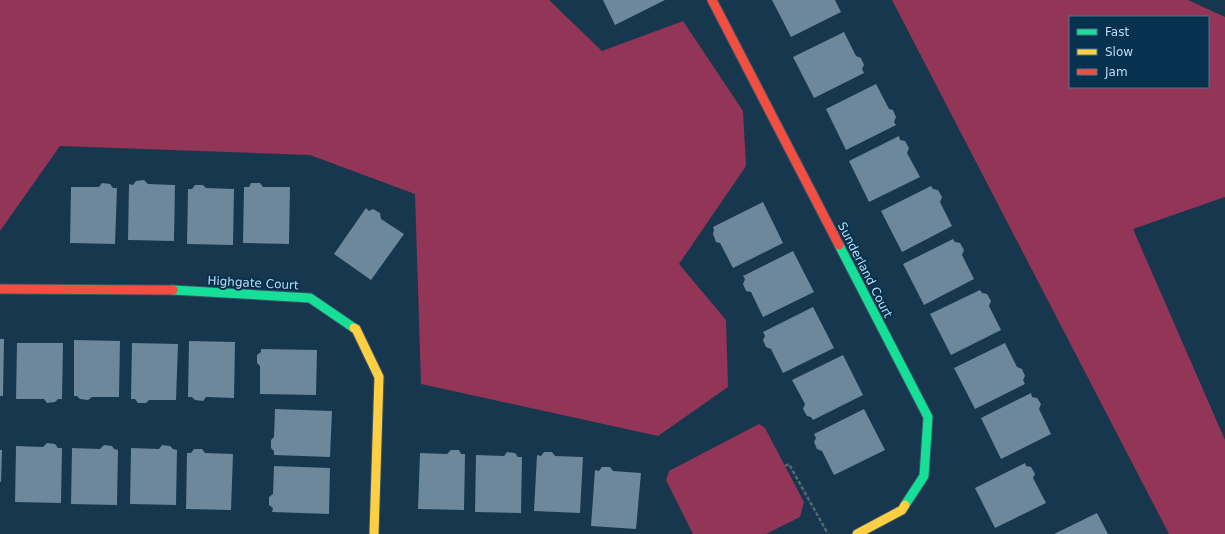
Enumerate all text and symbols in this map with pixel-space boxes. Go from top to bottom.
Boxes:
legend [1069,16,1209,88]
text: Fast [1105,25,1129,39]
text: Slow [1105,45,1133,59]
text: Jam [1104,65,1128,79]
street label: Sunderland Court [835,220,895,320]
street label: Highgate Court [207,274,299,292]

